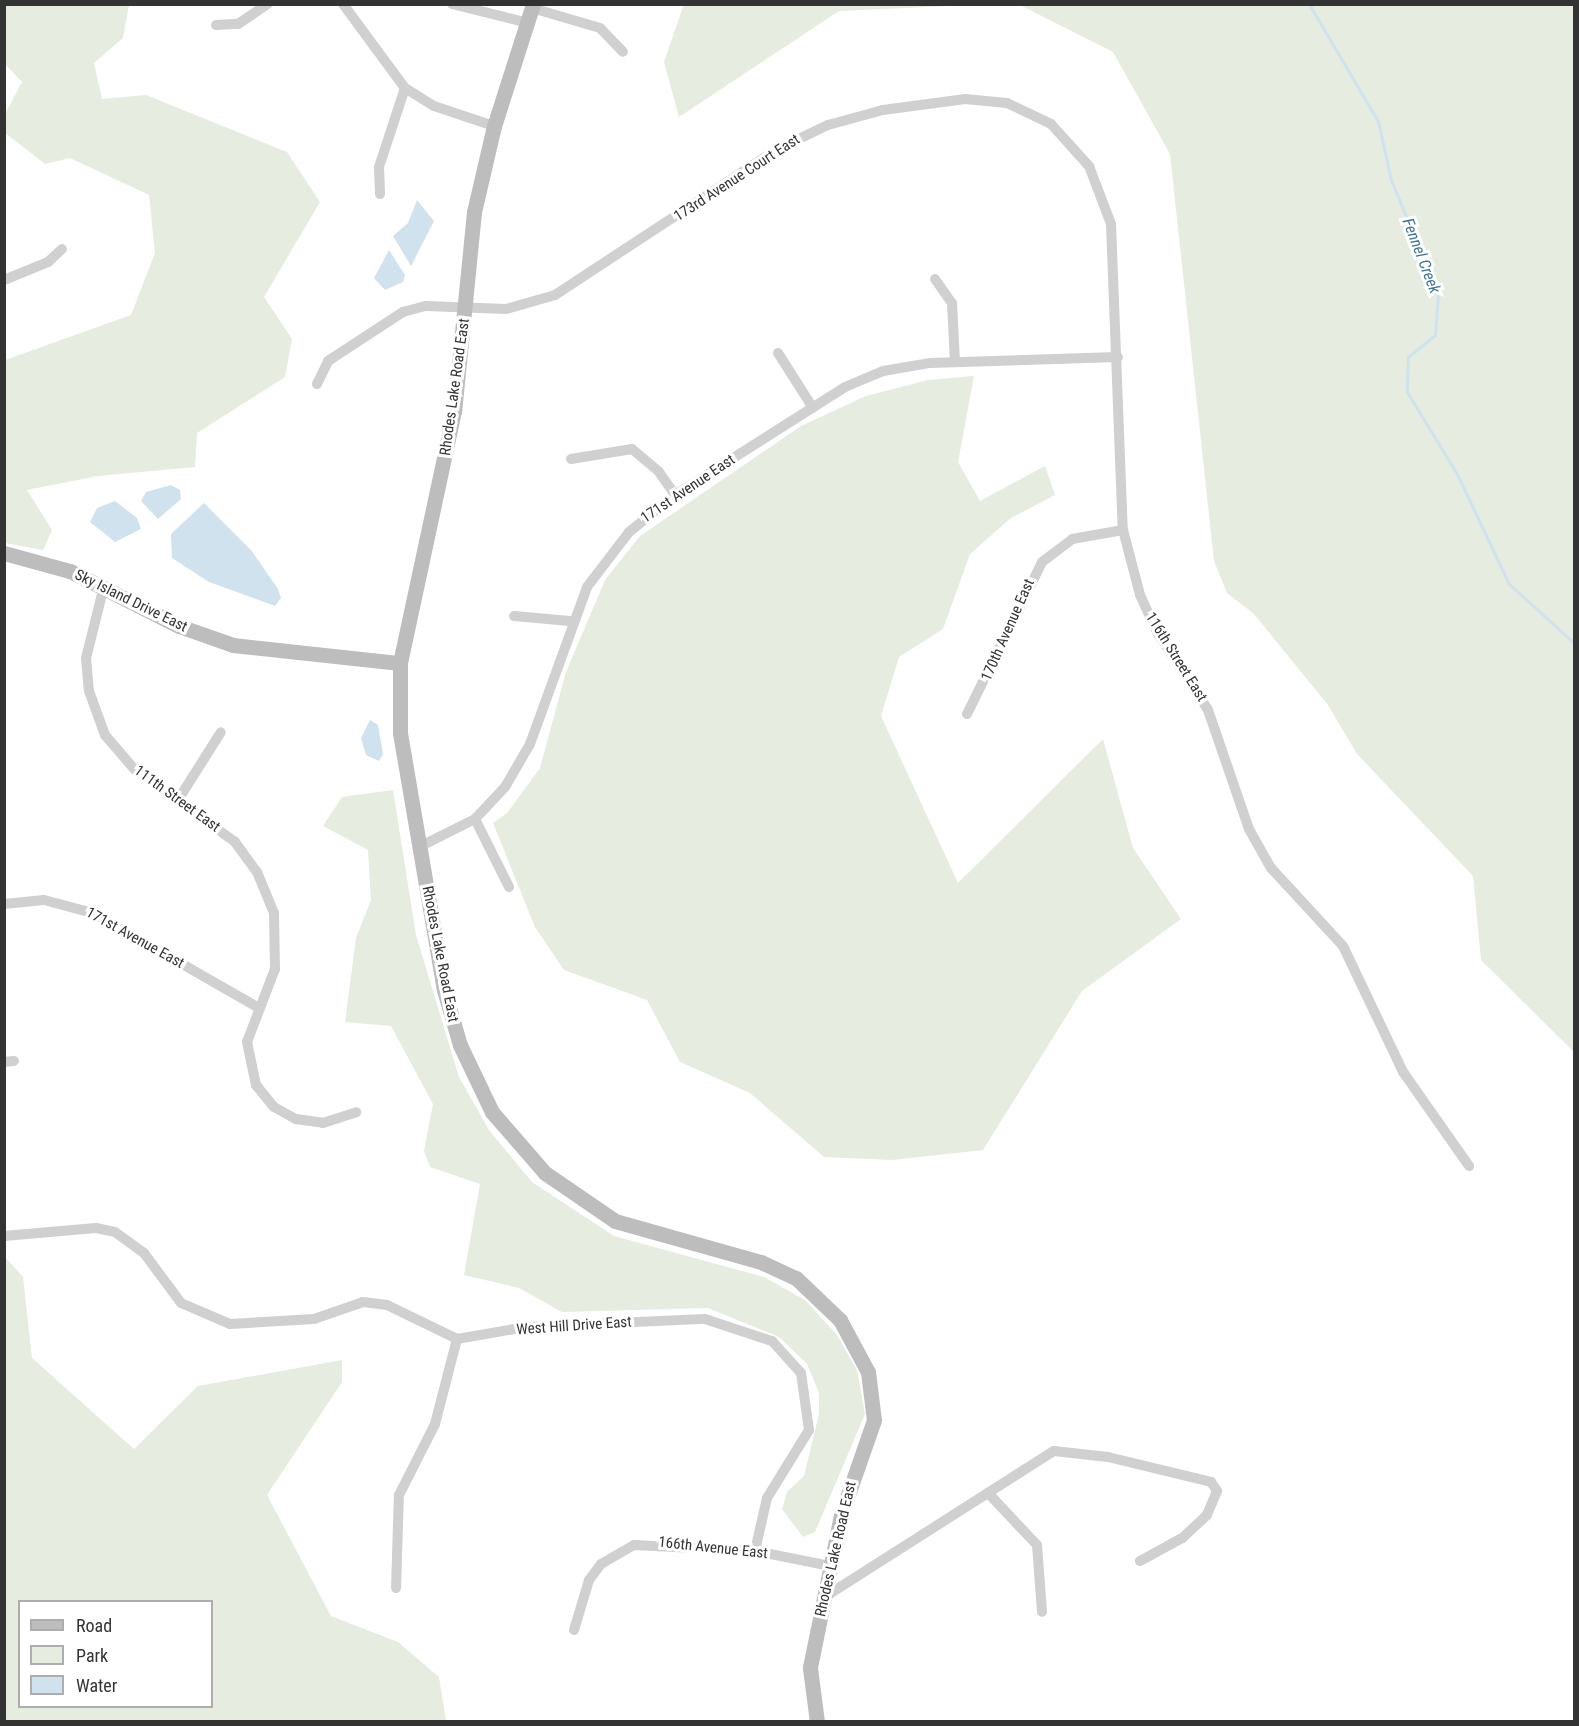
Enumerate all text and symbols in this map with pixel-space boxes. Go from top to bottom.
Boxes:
street label: 173rd Avenue Court East [671,131,803,225]
water label: Fennel Creek [1398,216,1444,296]
street label: Rhodes Lake Road East [436,317,474,457]
street label: 171st Avenue East [638,451,738,527]
street label: Sky Island Drive East [72,566,190,636]
street label: 170th Avenue East [977,576,1039,684]
street label: 116th Street East [1141,609,1211,705]
street label: 111th Street East [131,762,223,836]
street label: Rhodes Lake Road East [418,884,462,1024]
street label: 171st Avenue East [83,904,187,972]
street label: West Hill Drive East [516,1313,632,1339]
street label: Rhodes Lake Road East [812,1480,860,1618]
street label: 166th Avenue East [657,1533,769,1563]
legend [18,1600,213,1708]
text: Road [76,1615,112,1636]
text: Park [76,1645,108,1666]
text: Water [76,1675,117,1696]

